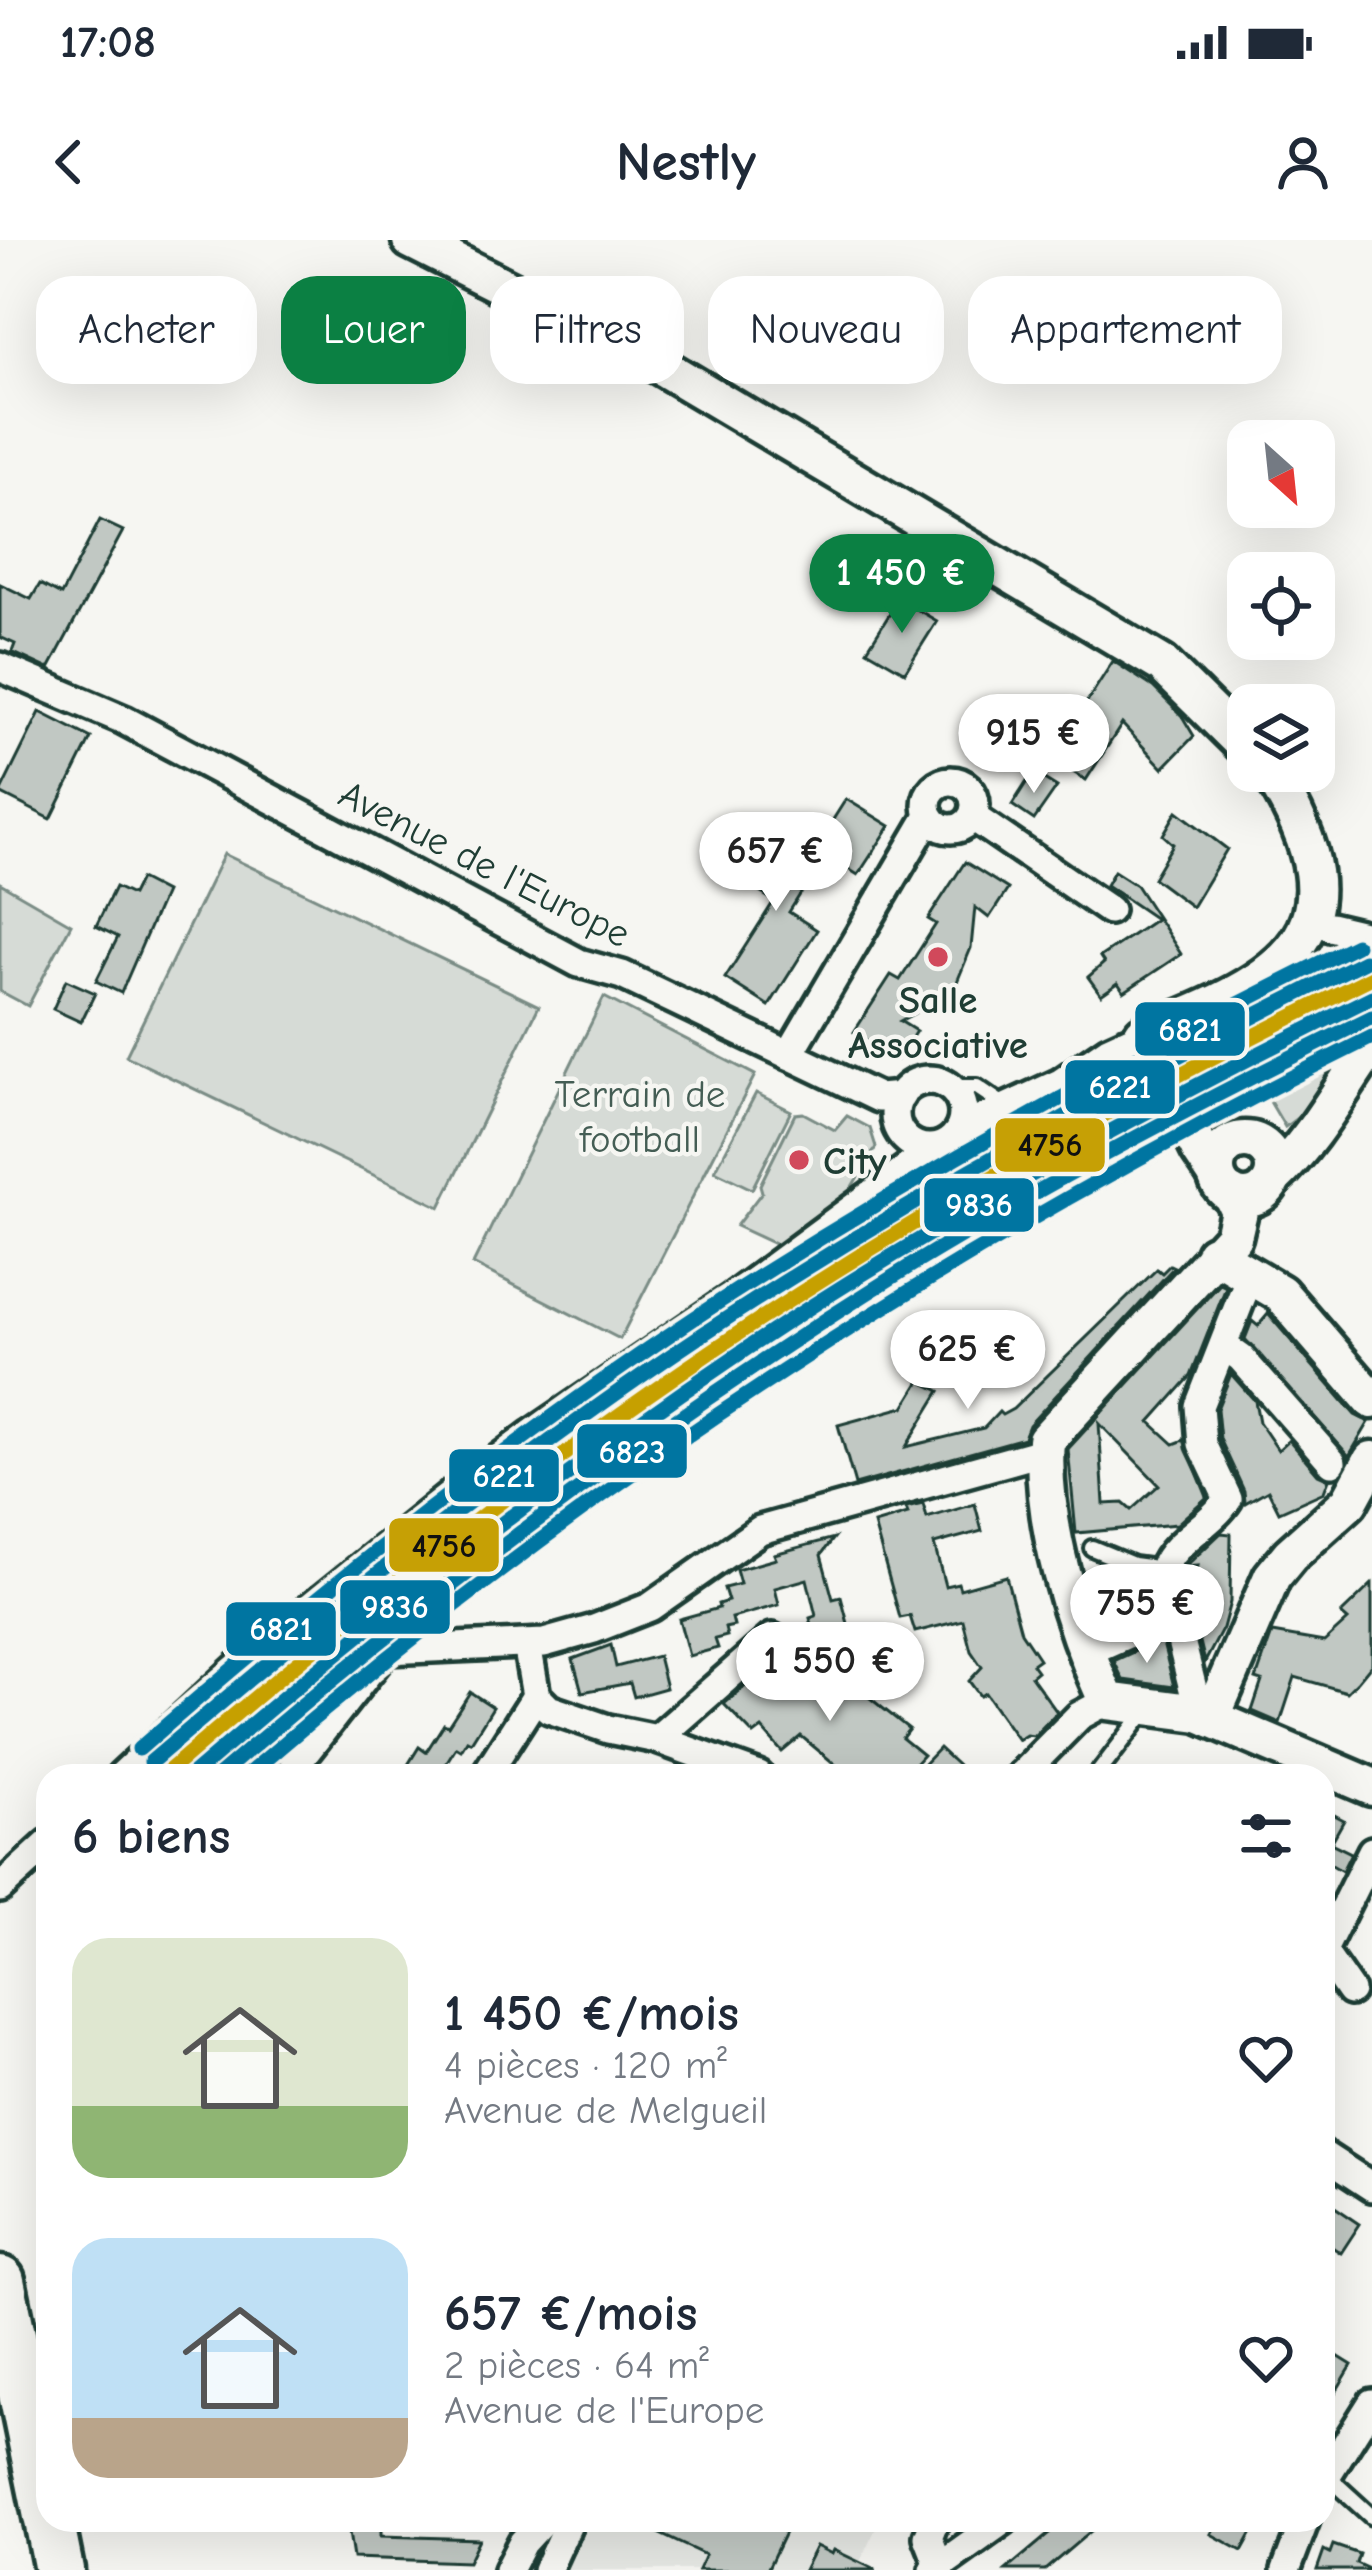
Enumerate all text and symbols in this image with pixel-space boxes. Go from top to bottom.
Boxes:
text: 17:08 [60,16,156,68]
icon: back [36,129,102,195]
icon: person [1270,129,1336,195]
text: Nestly [616,131,756,194]
chip: Acheter [36,276,257,384]
chip: Louer [281,276,466,384]
chip: Filtres [490,276,684,384]
chip: Nouveau [708,276,944,384]
chip: Appartement [968,276,1282,384]
north arrow [1227,420,1335,528]
map controls [1227,420,1335,792]
pin: 1 450 € [791,534,1013,636]
text: 1 450 € [836,550,968,595]
button: locate [1227,552,1335,660]
button: layers [1227,684,1335,792]
pin: 915 € [950,694,1118,796]
text: 915 € [985,710,1083,755]
street label: Avenue de l'Europe [331,772,637,957]
pin: 657 € [692,812,860,914]
text: 657 € [726,828,826,873]
marker: Salle Associative [925,944,951,970]
place label: Salle Associative [848,978,1028,1068]
line badge: 6821 [1133,1000,1247,1058]
text: 6821 [1158,1011,1222,1049]
line badge: 6221 [1063,1058,1177,1116]
text: 6221 [1088,1068,1152,1106]
park label: Terrain de football [555,1072,725,1162]
line badge: 4756 [993,1116,1107,1174]
text: 4756 [1017,1126,1083,1164]
place label: City [823,1139,887,1184]
marker: City [786,1147,812,1173]
line badge: 9836 [922,1176,1036,1234]
text: 9836 [945,1186,1013,1224]
pin: 625 € [884,1310,1052,1412]
text: 625 € [917,1326,1019,1371]
line badge: 6823 [575,1422,689,1480]
text: 6823 [599,1433,665,1471]
line badge: 6221 [447,1447,561,1504]
text: 6221 [472,1457,536,1495]
line badge: 4756 [387,1516,501,1574]
text: 4756 [411,1527,477,1565]
pin: 755 € [1063,1564,1231,1666]
line badge: 9836 [338,1578,452,1636]
text: 755 € [1097,1580,1197,1625]
text: 9836 [361,1588,429,1626]
line badge: 6821 [224,1600,338,1658]
text: 6821 [249,1610,313,1648]
pin: 1 550 € [719,1622,941,1724]
text: 1 550 € [763,1638,897,1683]
icon: filters [1233,1803,1299,1869]
text: 6 biens [72,1807,230,1866]
text: 1 450 €/mois [444,1984,739,2043]
icon: home [168,1986,312,2130]
icon: heart [1233,2025,1299,2091]
text: 4 pièces · 120 m² [444,2043,727,2088]
text: Avenue de Melgueil [444,2088,767,2133]
text: 657 €/mois [444,2284,697,2343]
icon: home [168,2286,312,2430]
icon: heart [1233,2325,1299,2391]
text: 2 pièces · 64 m² [444,2343,709,2388]
text: Avenue de l'Europe [444,2388,764,2433]

